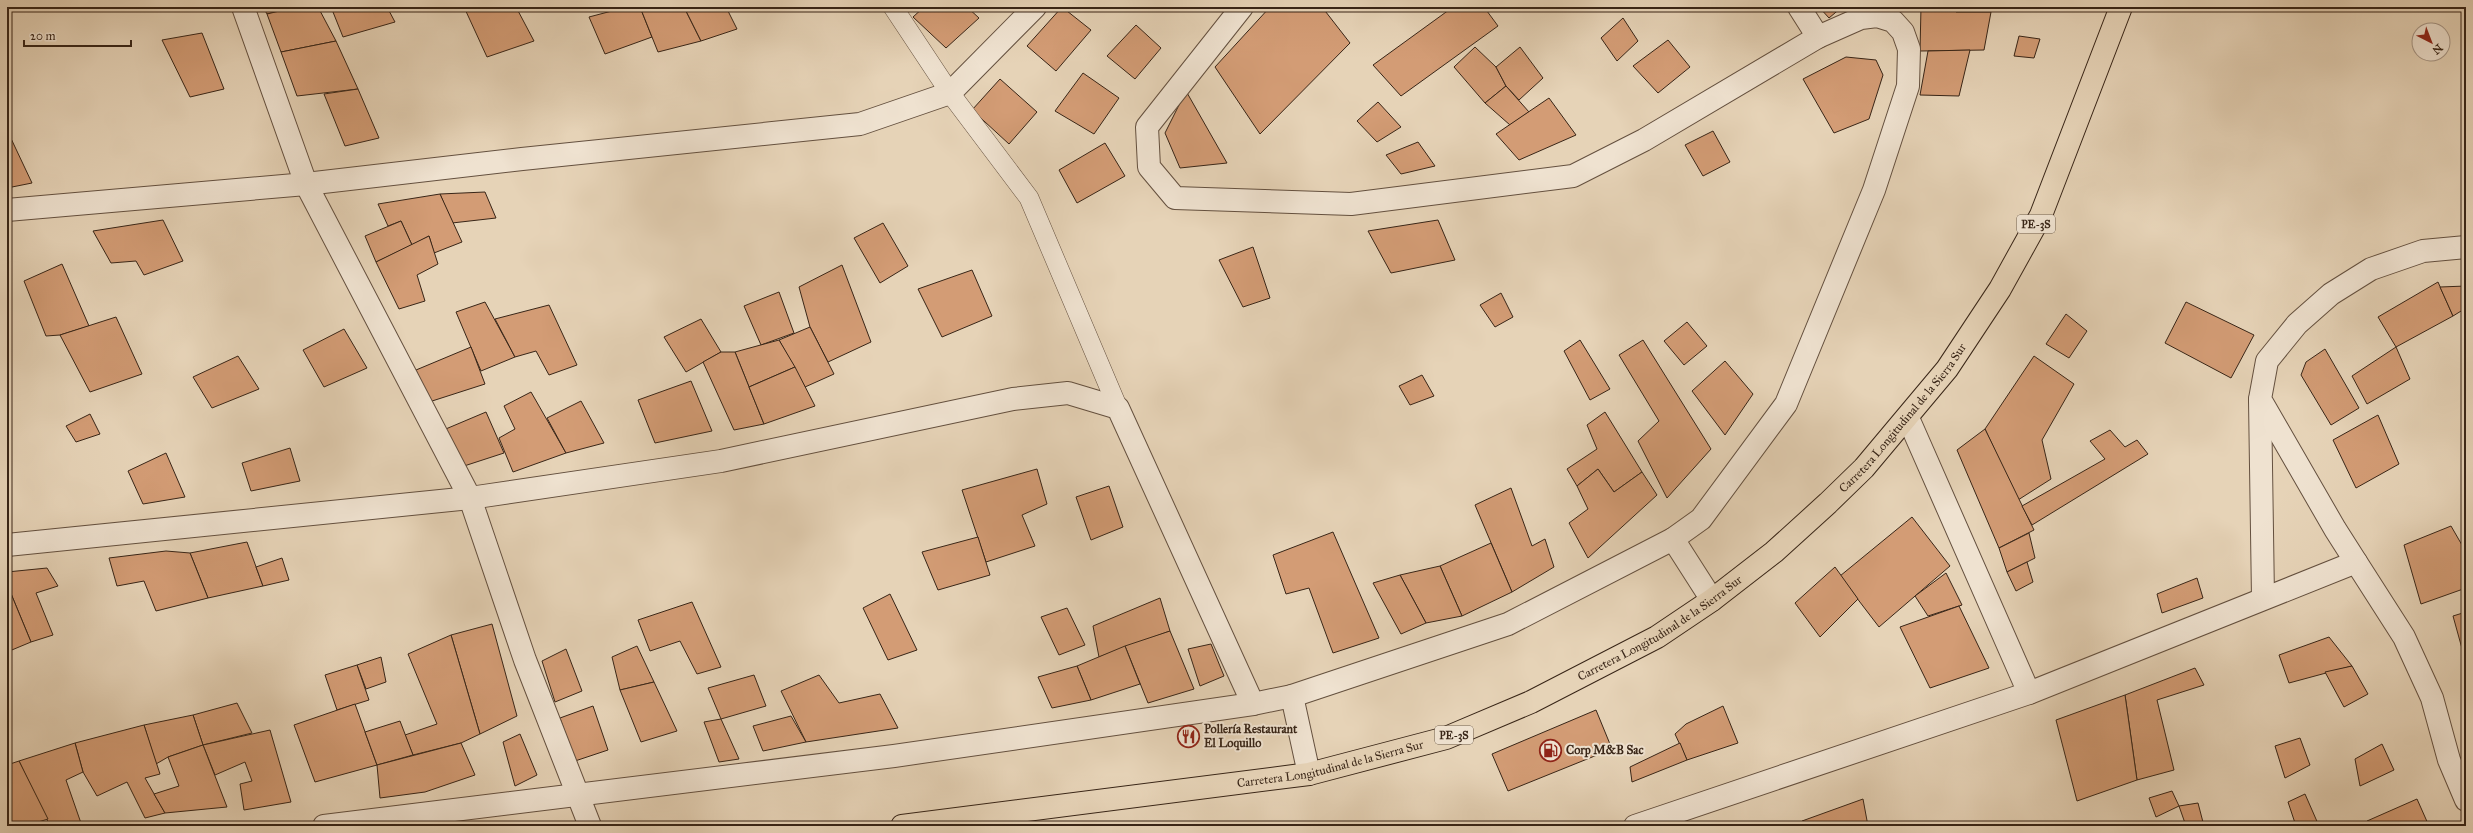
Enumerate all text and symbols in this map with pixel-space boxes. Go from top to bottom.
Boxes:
scale bar [24,22,131,48]
north arrow [2411,22,2451,62]
text: 20 m [30,29,56,43]
text: N [2429,41,2445,57]
road number: PE-3S [2017,215,2055,233]
street label: Carretera Longitudinal de la Sierra Sur [1836,340,1969,495]
street label: Carretera Longitudinal de la Sierra Sur [1575,572,1745,684]
place label: Pollería Restaurant El Loquillo [1204,722,1298,751]
restaurant icon: Pollería Restaurant El Loquillo [1175,723,1201,749]
road number: PE-3S [1435,726,1473,744]
street label: Carretera Longitudinal de la Sierra Sur [1236,737,1425,790]
fuel station icon: Corp M&B Sac [1538,737,1564,763]
place label: Corp M&B Sac [1566,743,1643,758]

